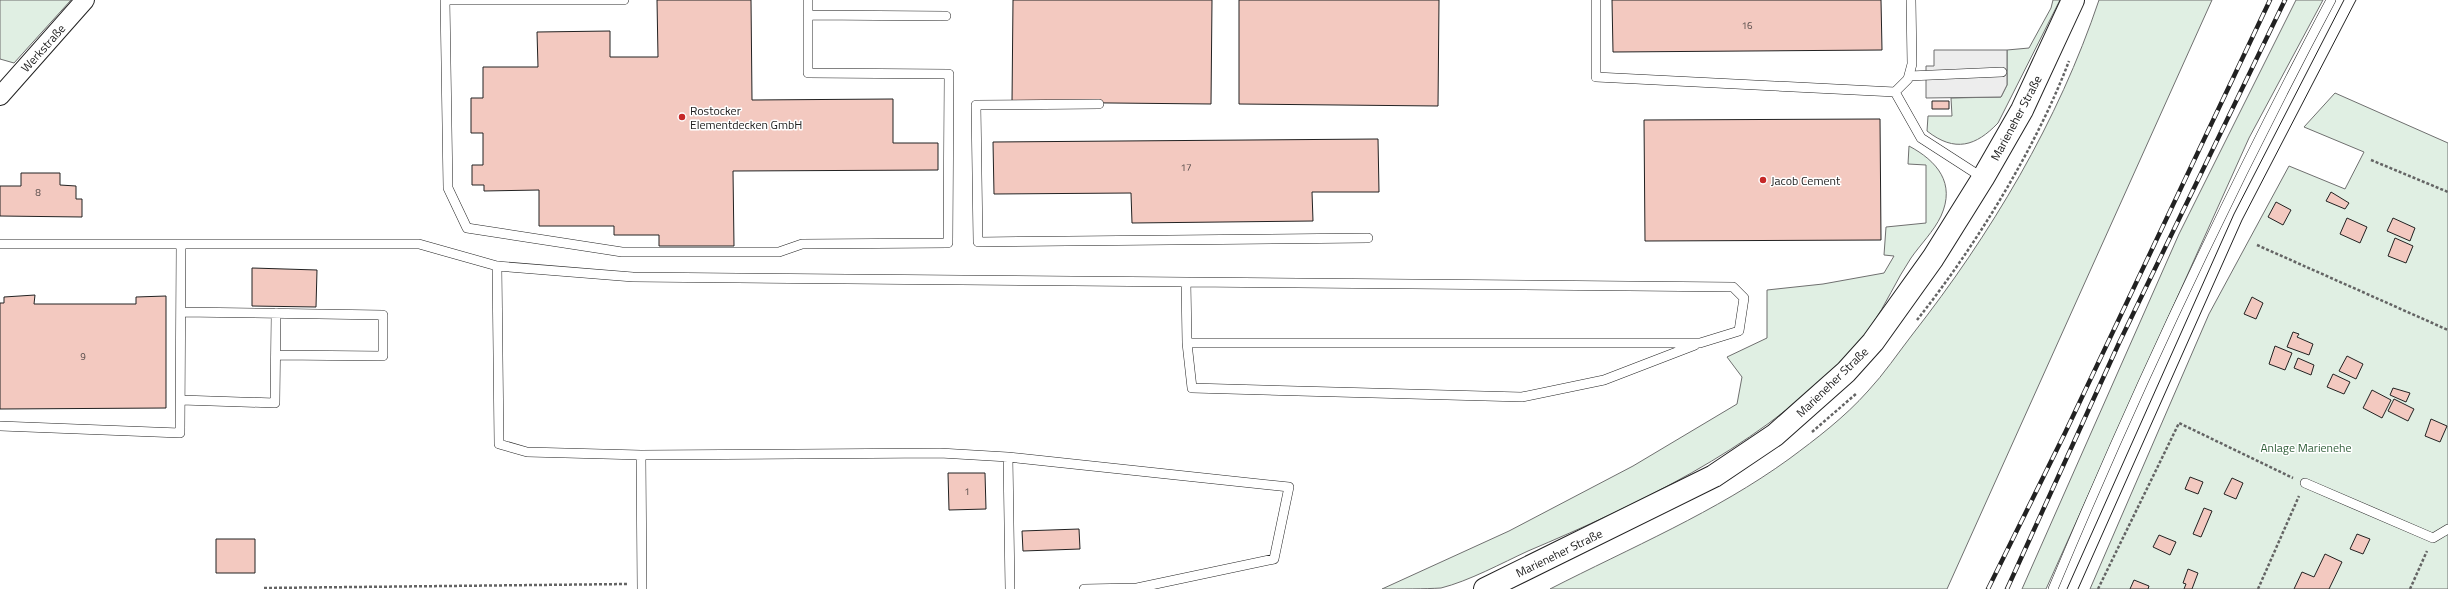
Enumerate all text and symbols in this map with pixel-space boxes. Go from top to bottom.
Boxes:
house number: 16 [1741,18,1753,33]
street label: Werkstraße [16,20,70,76]
street label: Marieneher Straße [1985,72,2047,164]
place label: Rostocker Elementdecken GmbH [690,101,802,134]
marker: Rostocker Elementdecken GmbH [677,112,687,122]
house number: 17 [1180,160,1192,175]
place label: Jacob Cement [1771,171,1841,190]
marker: Jacob Cement [1758,175,1768,185]
house number: 8 [35,185,41,200]
street label: Marieneher Straße [1791,342,1873,422]
house number: 9 [80,349,86,364]
park label: Anlage Marienehe [2260,438,2352,457]
house number: 1 [964,484,970,499]
street label: Marieneher Straße [1512,524,1606,582]

